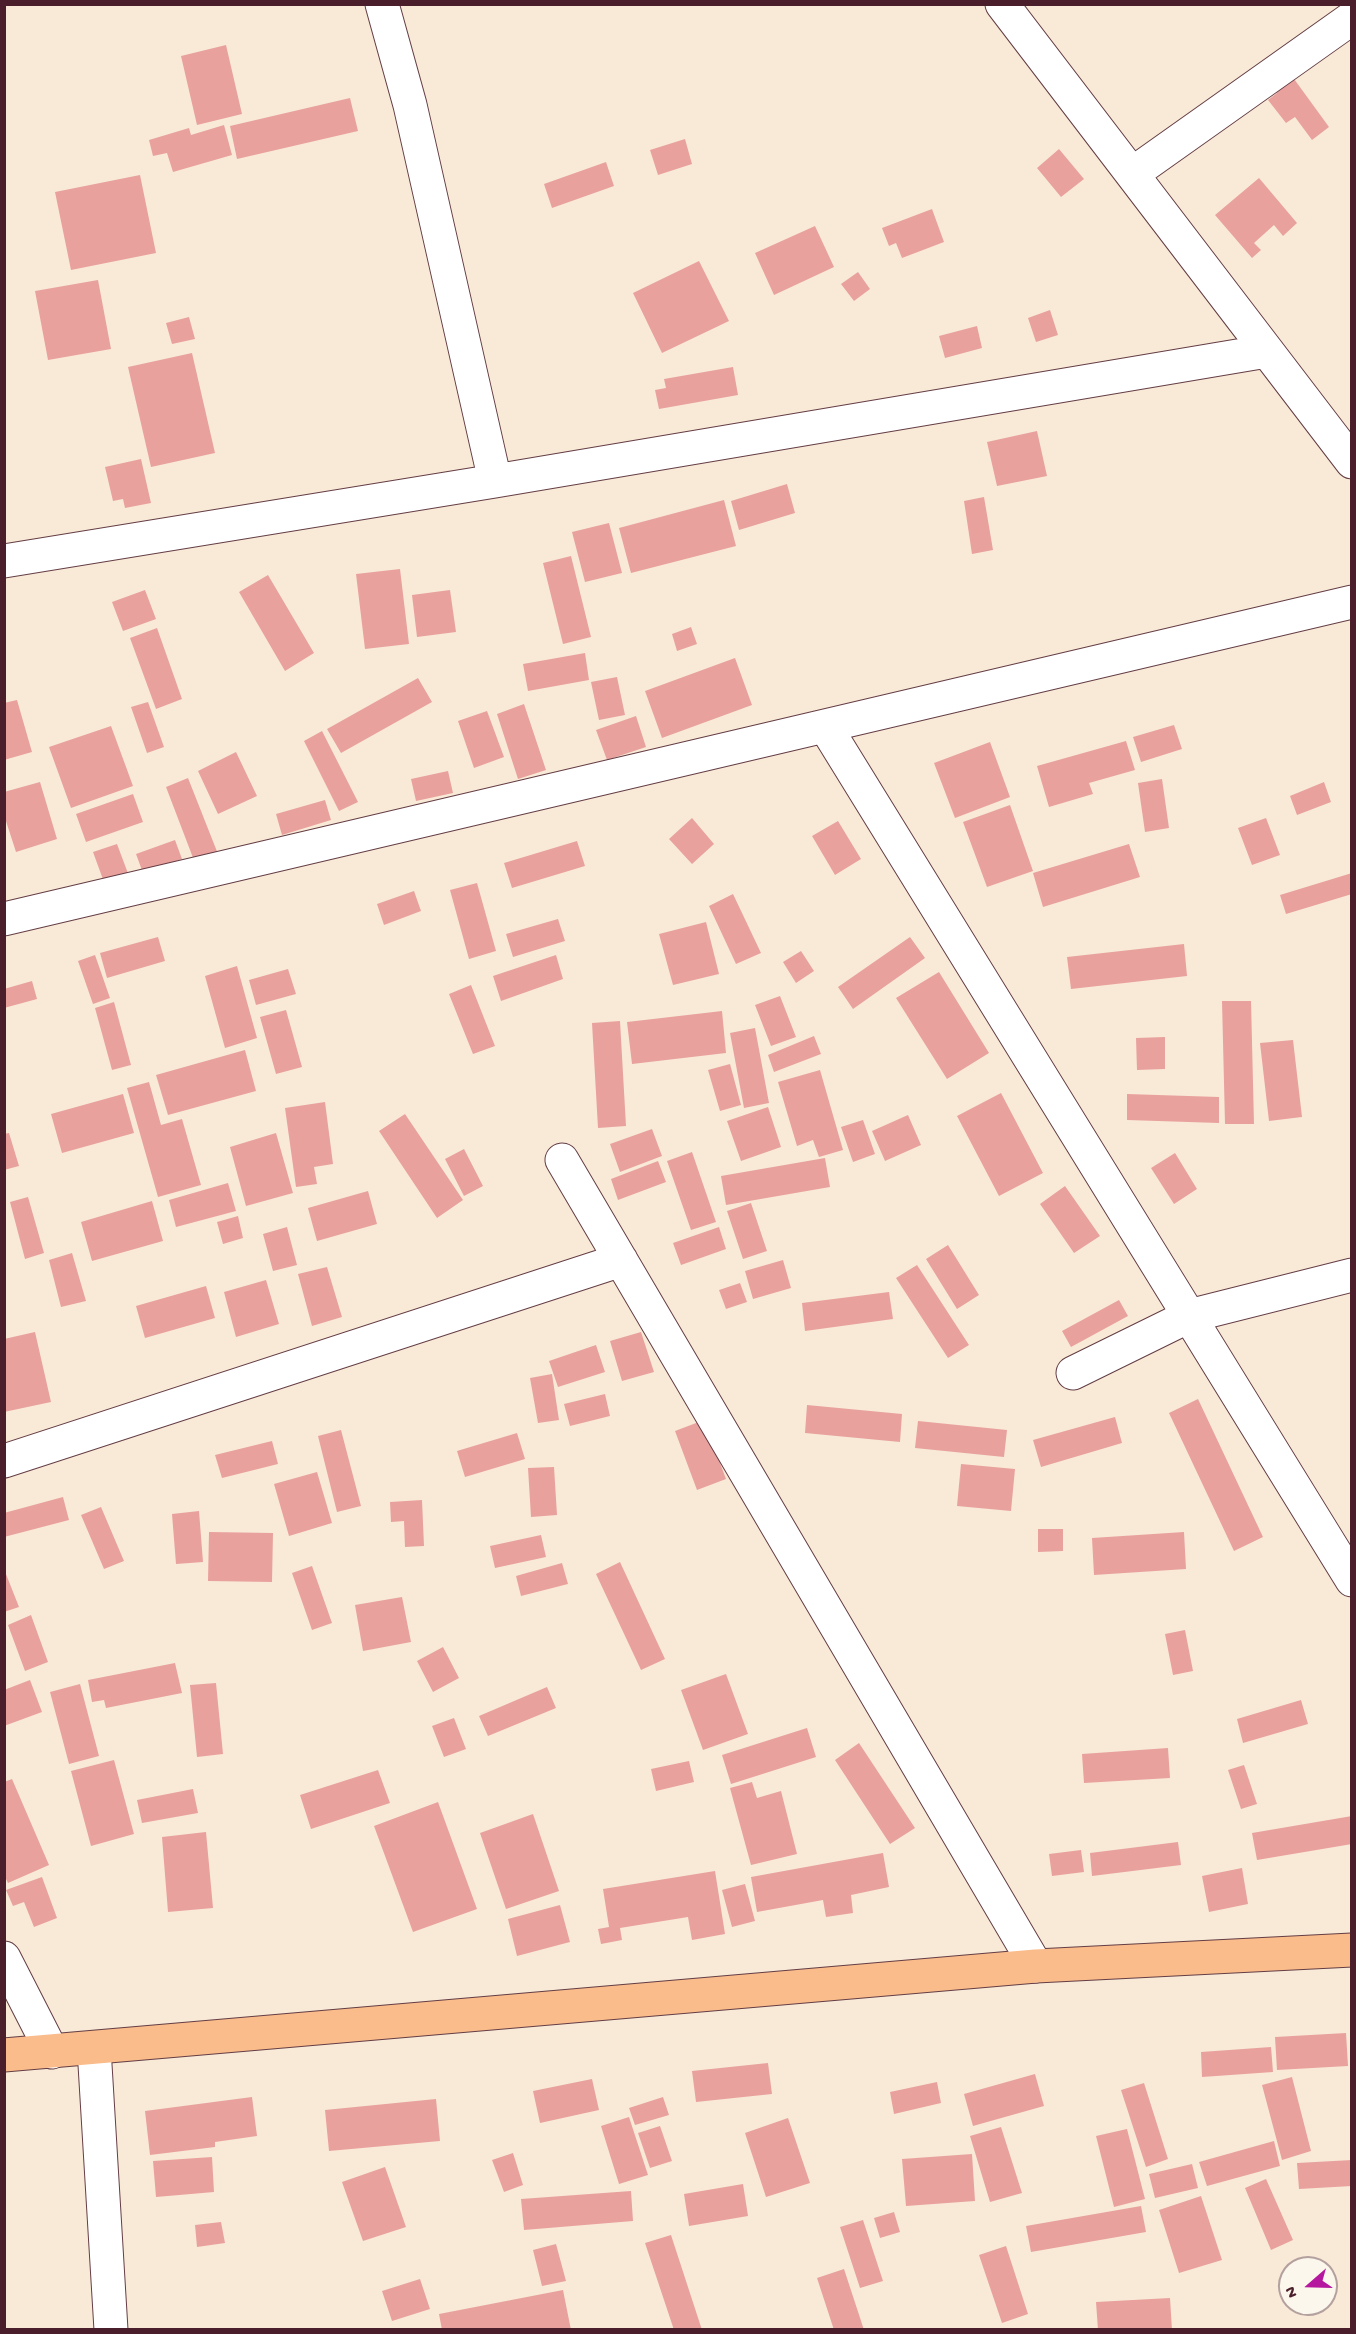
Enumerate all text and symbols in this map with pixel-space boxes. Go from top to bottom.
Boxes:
north arrow [1278,2256,1338,2316]
text: N [1282,2283,1303,2300]

